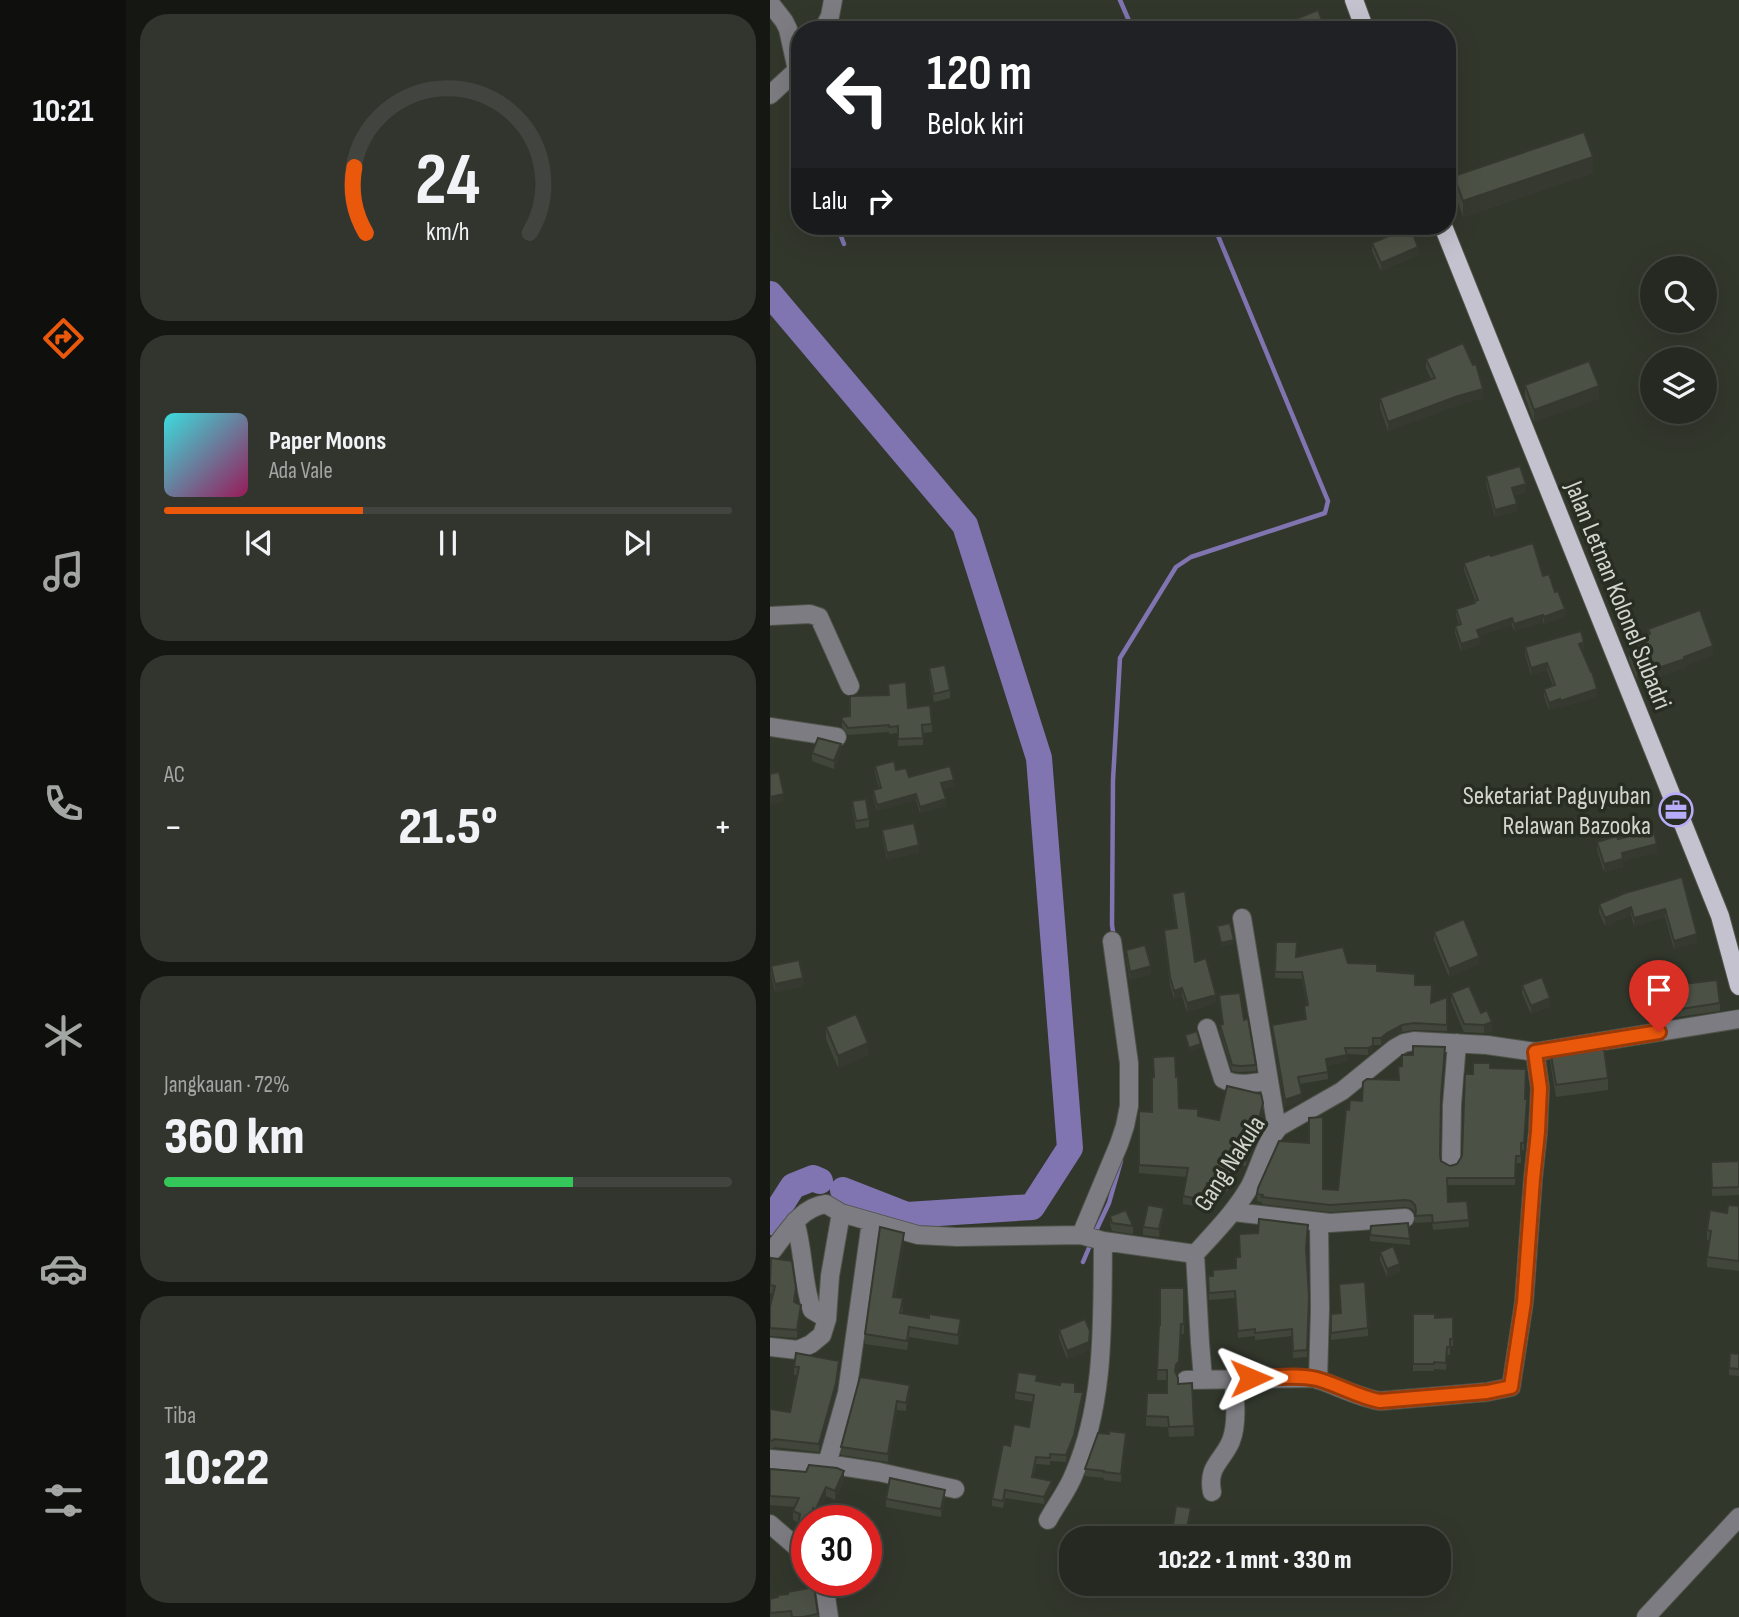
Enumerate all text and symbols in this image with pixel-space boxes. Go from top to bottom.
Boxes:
text: 120 m [927,45,1032,104]
icon: left [812,49,903,140]
text: 10:21 [32,92,94,131]
text: Belok kiri [927,105,1024,144]
text: 24 [415,138,481,226]
icon: right [861,182,899,220]
text: Lalu [812,186,847,217]
text: km/h [426,217,470,248]
map controls [1640,256,1717,424]
button: search [1640,256,1717,333]
icon: directions [39,314,88,363]
button: layers [1640,347,1717,424]
text: Paper Moons [269,426,386,457]
text: Ada Vale [269,457,333,485]
street label: Jalan Letnan Kolonel Subadri [1557,476,1678,714]
icon: previous [240,524,278,562]
icon: pause [429,524,467,562]
icon: next [618,524,656,562]
icon: music [39,547,88,596]
text: AC [164,761,185,789]
icon: phone [39,779,88,828]
place label: Seketariat Paguyuban Relawan Bazooka [1463,781,1651,842]
office icon: Seketariat Paguyuban Relawan Bazooka [1657,791,1695,829]
text: 21.5° [398,796,498,859]
text: − [164,805,183,850]
text: + [713,805,732,850]
pin [1629,960,1689,1032]
icon: arrive [1640,971,1678,1009]
icon: climate [39,1011,88,1060]
text: Jangkauan · 72% [164,1071,290,1099]
text: 360 km [164,1106,305,1169]
street label: Gang Nakula [1188,1110,1273,1217]
icon: car [39,1244,88,1293]
position arrow [1214,1341,1288,1415]
text: Tiba [164,1402,196,1430]
text: 10:22 [164,1437,269,1500]
icon: filters [39,1476,88,1525]
speed limit sign: 30 [791,1505,882,1596]
text: 10:22 · 1 mnt · 330 m [1158,1545,1352,1576]

